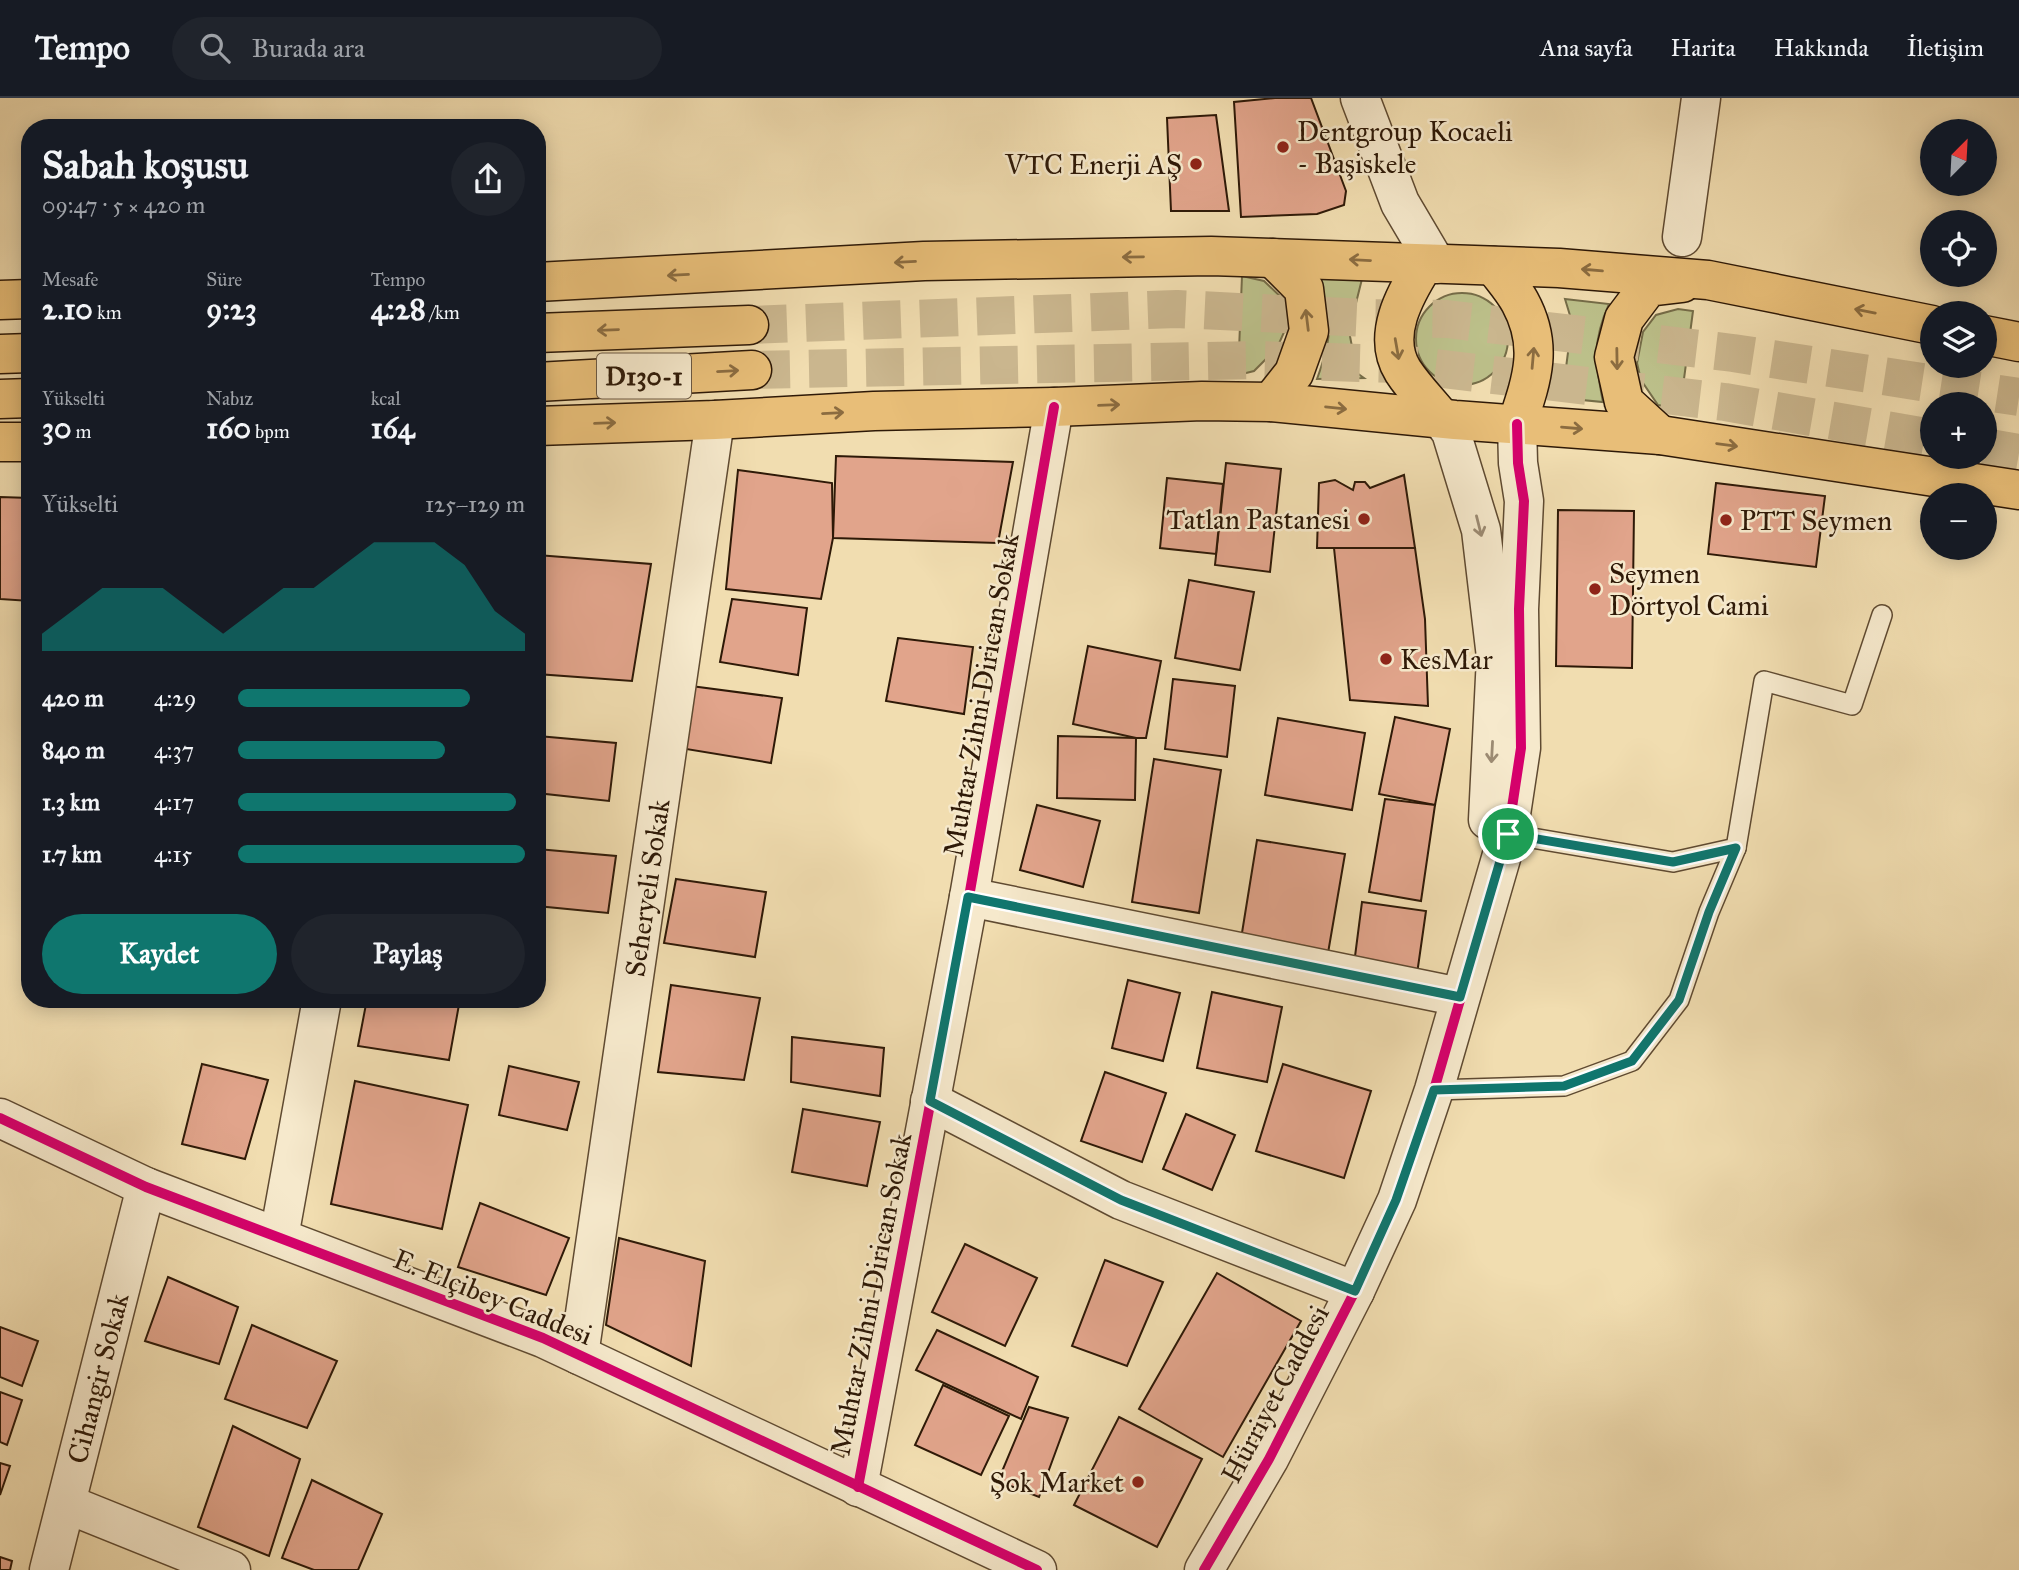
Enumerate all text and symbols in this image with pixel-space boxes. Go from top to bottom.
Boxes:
search box [172,17,662,80]
text: Tempo [35,28,130,68]
icon: search [196,29,234,67]
text: Burada ara [252,32,365,64]
text: Ana sayfa [1540,33,1633,63]
text: Harita [1671,33,1736,63]
text: Hakkında [1774,33,1869,63]
text: İletişim [1907,33,1984,63]
place label: Dentgroup Kocaeli - Başiskele [1297,114,1513,181]
north arrow [1920,119,1997,196]
map controls [1920,119,1997,560]
marker: Dentgroup Kocaeli - Başiskele [1275,139,1291,155]
text: Sabah koşusu [42,142,249,188]
button: share [451,142,525,216]
place label: VTC Enerji AŞ [1004,147,1182,182]
marker: VTC Enerji AŞ [1188,156,1204,172]
text: 09:47 · 5 × 420 m [42,191,205,219]
button: locate [1920,210,1997,287]
one-way arrow [1121,250,1144,263]
one-way arrow [1349,254,1372,267]
one-way arrow [894,256,917,269]
one-way arrow [1581,263,1604,276]
text: Mesafe [42,268,98,291]
text: Süre [206,268,242,291]
text: Tempo [371,268,425,291]
one-way arrow [667,268,690,281]
text: 2.10 [42,291,93,327]
text: 9:23 [206,291,257,327]
text: 4:28 [371,291,426,327]
text: km [93,301,122,324]
text: /km [426,301,460,324]
button: layers [1920,301,1997,378]
one-way arrow [1854,304,1877,318]
one-way arrow [1301,309,1314,331]
one-way arrow [596,324,619,337]
one-way arrow [1391,337,1404,360]
one-way arrow [1527,347,1540,370]
one-way arrow [1610,347,1623,370]
road number: D130-1 [597,354,691,398]
one-way arrow [716,364,738,377]
text: Yükselti [42,387,105,410]
text: Nabız [206,387,253,410]
text: kcal [371,387,401,410]
button: + [1920,392,1997,469]
one-way arrow [1097,398,1120,411]
one-way arrow [1324,402,1347,415]
one-way arrow [821,407,844,420]
text: 30 [42,410,71,446]
text: 160 [206,410,251,446]
text: 164 [371,410,415,446]
one-way arrow [594,417,617,430]
text: m [71,420,92,443]
text: bpm [251,420,290,443]
one-way arrow [1560,422,1582,435]
one-way arrow [1715,439,1738,452]
button: − [1920,483,1997,560]
text: Yükselti [42,490,118,518]
text: 125–129 m [425,490,525,518]
place label: Tatlan Pastanesi [1166,502,1350,537]
place label: PTT Seymen [1740,503,1892,538]
marker: Tatlan Pastanesi [1356,511,1372,527]
marker: PTT Seymen [1718,512,1734,528]
one-way arrow [1473,514,1486,537]
street label: Muhtar Zihni Dirican Sokak [935,531,1027,859]
place label: Seymen Dörtyol Cami [1609,556,1769,623]
marker: Seymen Dörtyol Cami [1587,581,1603,597]
place label: KesMar [1400,642,1493,677]
marker: KesMar [1378,651,1394,667]
text: 420 m [42,684,104,712]
text: 4:29 [154,684,196,712]
text: 840 m [42,736,105,764]
text: 4:37 [154,736,194,764]
one-way arrow [1485,740,1498,763]
text: 1.3 km [42,788,100,816]
text: 4:17 [154,788,194,816]
street label: Seheryeli Sokak [617,797,677,979]
pin [1478,804,1538,864]
icon: arrive [1489,815,1527,853]
text: 1.7 km [42,840,102,868]
text: 4:15 [154,840,192,868]
button: Kaydet [42,914,277,994]
button: Paylaş [291,914,525,994]
street label: Muhtar Zihni Dirican Sokak [823,1130,919,1458]
street label: E. Elçibey Caddesi [388,1241,598,1353]
street label: Cihangir Sokak [59,1289,136,1467]
street label: Hürriyet Caddesi [1213,1299,1337,1489]
place label: Şok Market [989,1465,1124,1500]
marker: Şok Market [1130,1474,1146,1490]

